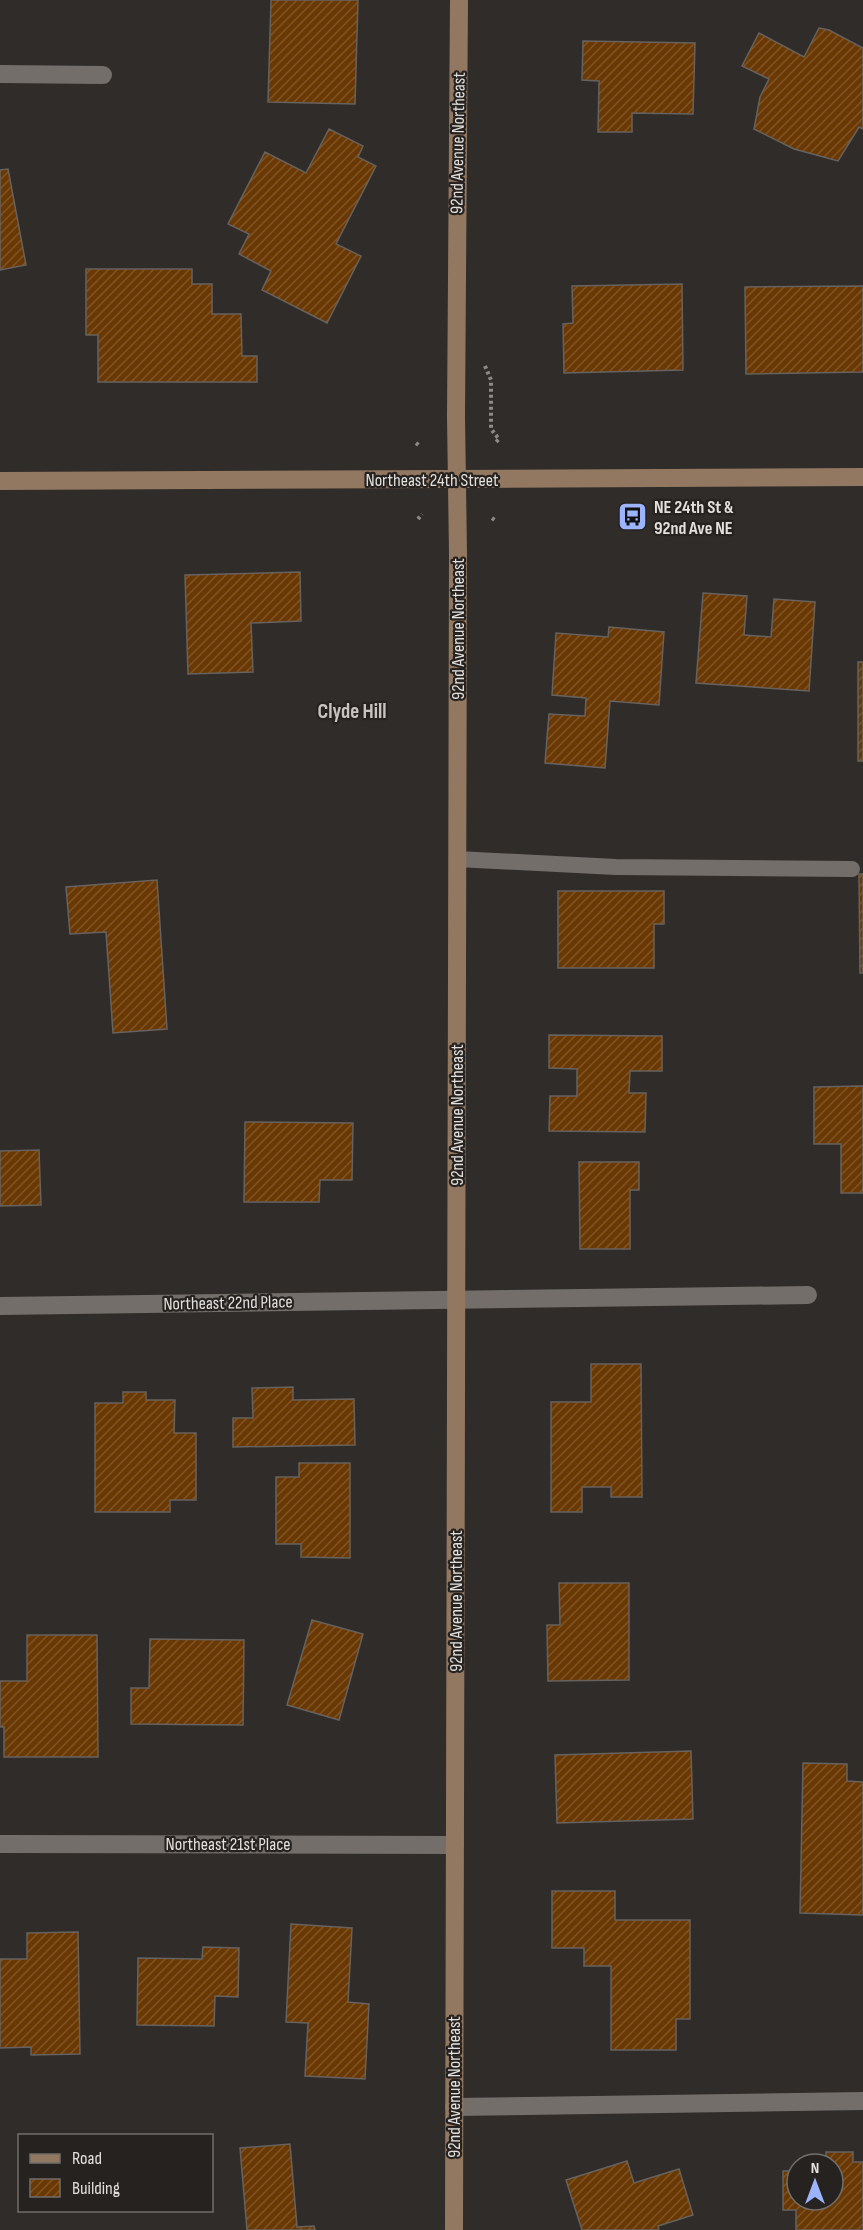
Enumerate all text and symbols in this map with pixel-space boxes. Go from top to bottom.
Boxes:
street label: 92nd Avenue Northeast [446,71,470,214]
street label: Northeast 24th Street [365,470,499,491]
place label: NE 24th St & 92nd Ave NE [654,497,734,539]
bus stop icon: NE 24th St & 92nd Ave NE [617,501,649,533]
street label: 92nd Avenue Northeast [448,558,469,700]
district label: Clyde Hill [318,699,387,724]
street label: 92nd Avenue Northeast [447,1044,468,1186]
street label: Northeast 22nd Place [163,1291,293,1315]
street label: 92nd Avenue Northeast [446,1530,467,1672]
street label: Northeast 21st Place [165,1834,291,1855]
street label: 92nd Avenue Northeast [444,2016,465,2158]
legend [18,2134,213,2212]
text: Road [72,2148,102,2169]
north arrow [785,2152,845,2212]
text: N [811,2159,819,2178]
text: Building [72,2178,120,2199]

